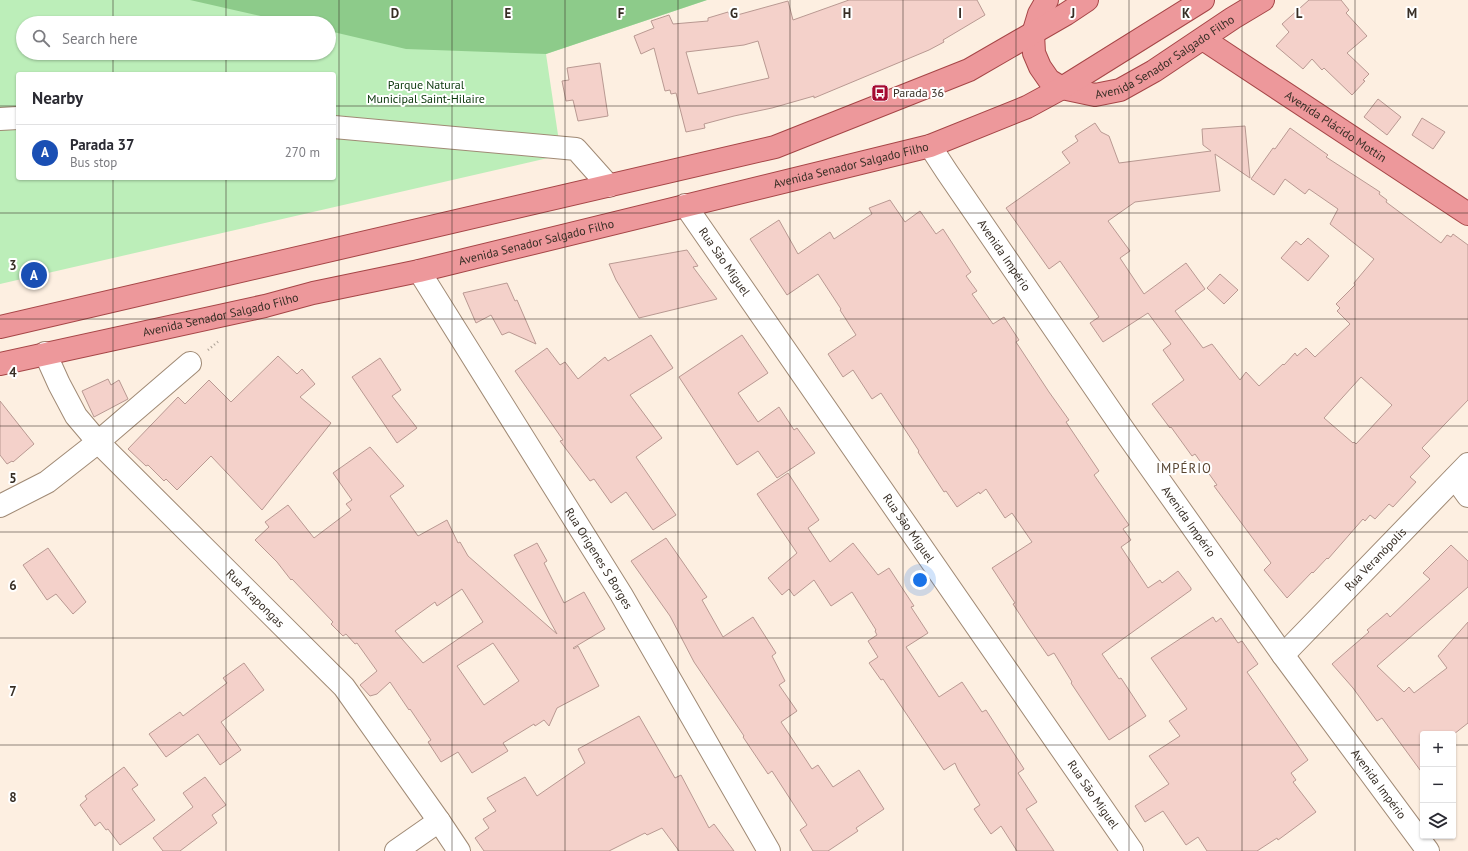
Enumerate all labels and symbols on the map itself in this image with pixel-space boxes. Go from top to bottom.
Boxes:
text: D [391,5,399,22]
text: E [505,5,512,22]
text: F [618,5,625,22]
text: G [730,5,738,22]
text: H [843,5,851,22]
text: I [958,5,962,22]
text: J [1070,5,1075,22]
text: K [1182,5,1190,22]
text: L [1296,5,1303,22]
text: M [1407,5,1417,22]
street label: Avenida Senador Salgado Filho [1094,11,1237,102]
park label: Parque Natural Municipal Saint-Hilaire [367,77,485,106]
bus stop icon: Parada 36 [870,83,890,103]
place label: Parada 36 [893,85,944,100]
street label: Avenida Plácido Mottin [1282,87,1390,165]
street label: Avenida Senador Salgado Filho [772,139,930,191]
street label: Avenida Senador Salgado Filho [457,216,615,268]
street label: Avenida Império [975,216,1034,294]
street label: Rua São Miguel [696,224,754,299]
text: 3 [9,257,17,274]
pin: A [21,260,47,290]
street label: Avenida Senador Salgado Filho [141,289,300,340]
text: 4 [9,364,17,381]
district label: IMPÉRIO [1156,460,1212,477]
text: 5 [9,470,17,487]
street label: Avenida Império [1159,483,1219,560]
street label: Rua São Miguel [880,491,938,565]
street label: Rua Origenes S Borges [562,505,636,612]
street label: Rua Veranópolis [1341,524,1409,594]
street label: Rua Arapongas [223,566,288,630]
your location [910,570,930,590]
text: 6 [9,577,17,594]
text: 7 [9,683,17,700]
street label: Avenida Império [1348,746,1410,822]
street label: Rua São Miguel [1064,757,1123,832]
text: 8 [9,789,17,806]

